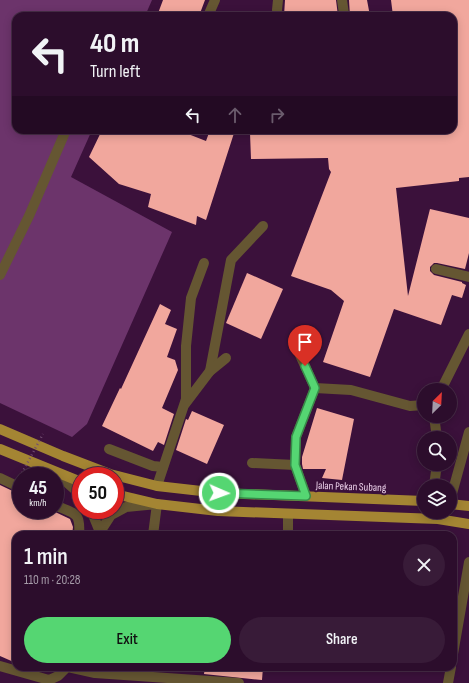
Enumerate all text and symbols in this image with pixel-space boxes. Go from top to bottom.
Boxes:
text: 40 m [90,27,139,60]
icon: left [24,28,76,80]
text: Turn left [90,61,141,82]
icon: left [182,104,204,126]
icon: ahead [224,104,246,126]
icon: right [266,104,288,126]
pin [288,325,322,366]
icon: arrive [294,331,316,353]
north arrow [417,383,457,423]
map controls [417,383,457,519]
button: search [417,431,457,471]
speed limit sign: 50 [72,467,124,519]
position arrow [198,472,240,514]
text: 45 [29,476,47,500]
street label: Jalan Pekan Subang [315,479,387,494]
button: layers [417,479,457,519]
text: km/h [29,497,47,509]
text: 1 min [24,542,68,571]
button: close [403,544,445,586]
text: 110 m · 20:28 [24,572,81,588]
button: Exit [24,617,231,663]
button: Share [239,617,445,663]

